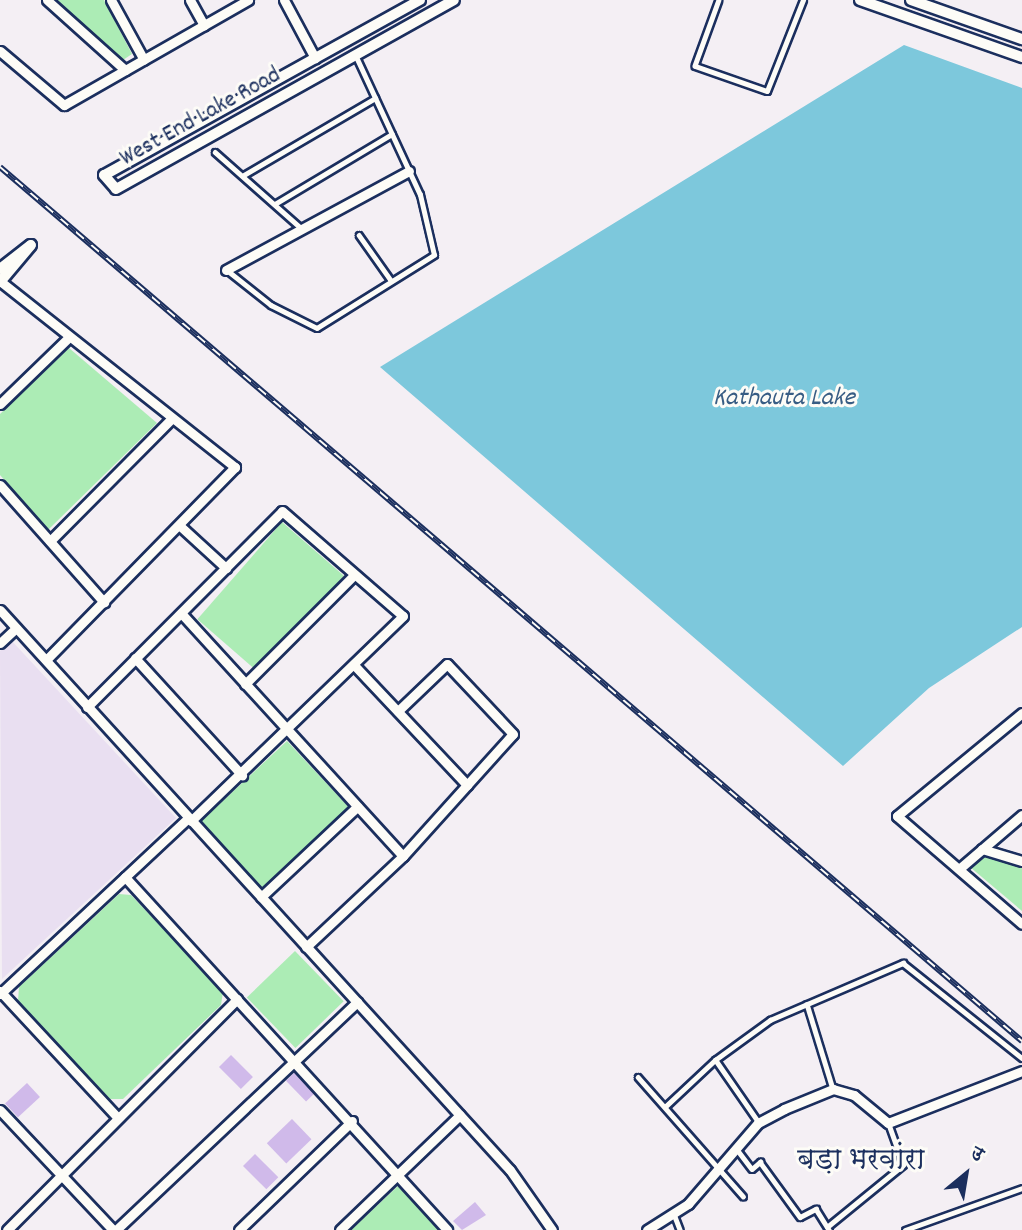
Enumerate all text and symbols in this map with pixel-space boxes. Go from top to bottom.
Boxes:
street label: West End Lake Road [116,62,286,174]
water label: Kathauta Lake [713,383,855,415]
north arrow [931,1139,1001,1209]
text: उ [965,1141,988,1170]
district label: बड़ा भरवांरा [797,1145,925,1179]

